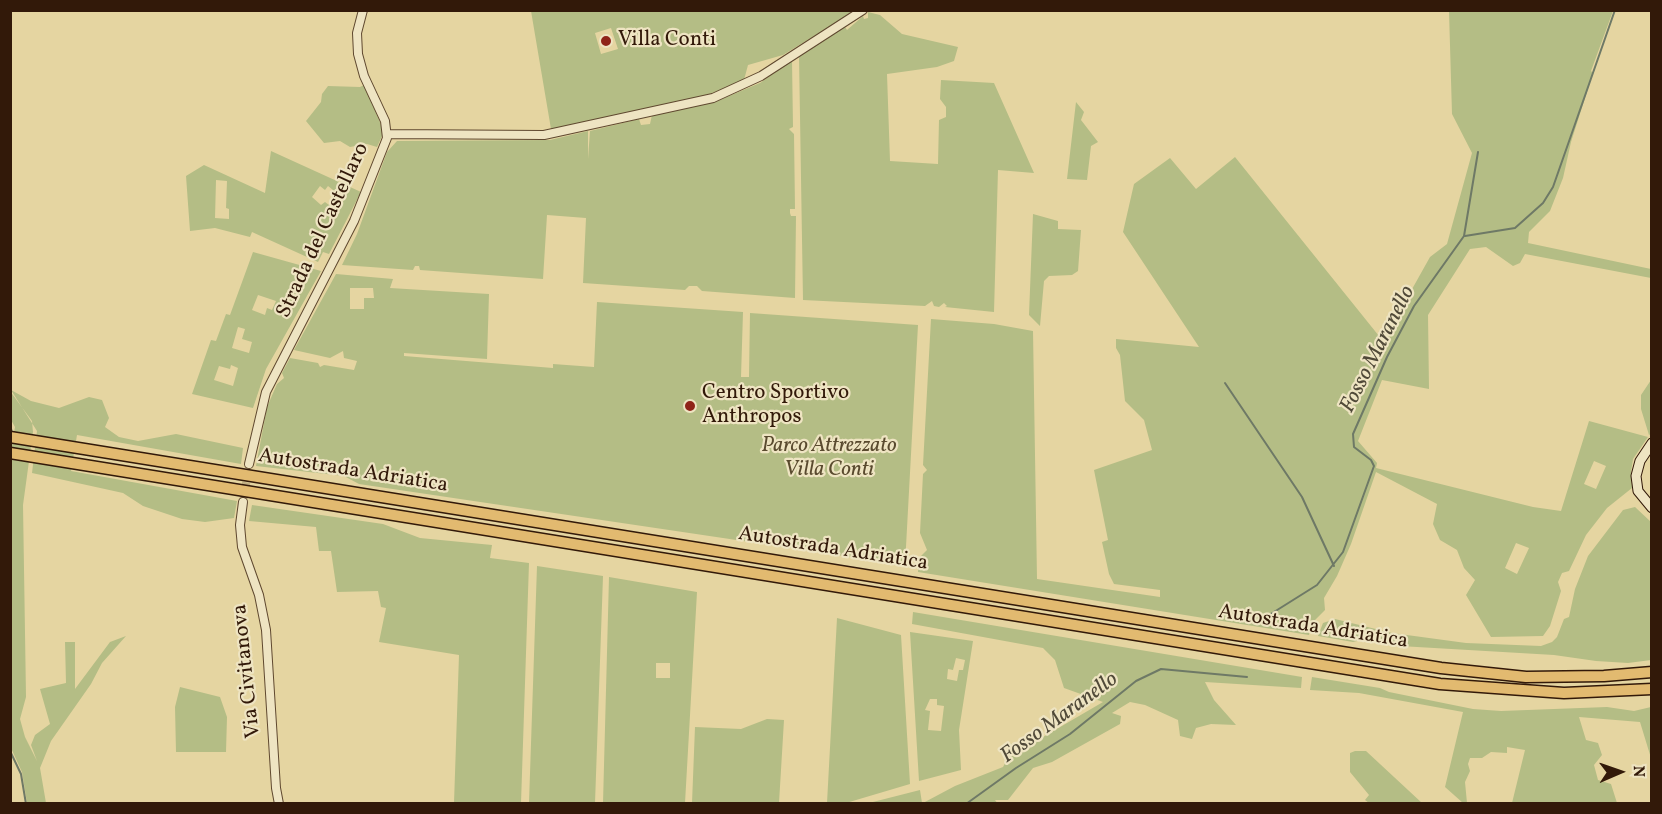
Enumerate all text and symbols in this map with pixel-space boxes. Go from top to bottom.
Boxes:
place label: Villa Conti [618,28,716,54]
marker: Villa Conti [599,34,613,48]
street label: Strada del Castellaro [272,139,376,323]
water label: Fosso Maranello [1336,282,1422,418]
place label: Centro Sportivo Anthropos [702,381,849,431]
marker: Centro Sportivo Anthropos [683,399,697,413]
park label: Parco Attrezzato Villa Conti [761,434,897,484]
street label: Autostrada Adriatica [256,445,450,499]
street label: Autostrada Adriatica [736,523,930,577]
street label: Autostrada Adriatica [1216,601,1410,655]
street label: Via Civitanova [228,603,268,739]
water label: Fosso Maranello [996,667,1124,771]
north arrow [1590,742,1650,802]
text: N [1627,765,1649,778]

